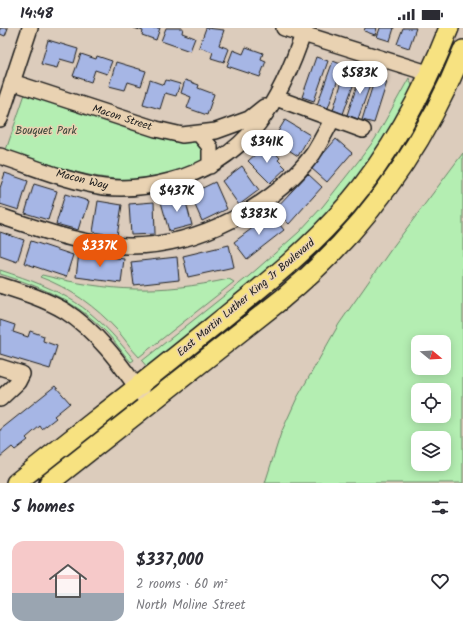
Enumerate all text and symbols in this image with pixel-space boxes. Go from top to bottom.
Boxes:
text: 14:48 [20,2,53,26]
pin: $583K [332,61,388,95]
text: $583K [342,63,378,84]
street label: Macon Street [90,100,155,136]
park label: Bouquet Park [15,122,78,140]
pin: $341K [239,130,295,164]
text: $341K [250,132,284,153]
street label: Macon Way [54,165,111,195]
pin: $437K [149,179,205,213]
text: $437K [159,181,195,202]
pin: $383K [231,202,287,236]
text: $383K [240,204,278,225]
pin: $337K [72,234,128,268]
street label: East Martin Luther King Jr Boulevard [173,234,319,361]
text: $337K [82,236,118,257]
north arrow [411,335,451,375]
map controls [411,335,451,471]
button: locate [411,383,451,423]
button: layers [411,431,451,471]
text: 5 homes [12,494,75,521]
icon: filters [429,496,451,518]
text: $337,000 [136,547,203,574]
icon: home [44,557,92,605]
icon: heart [429,570,451,592]
text: 2 rooms · 60 m² [136,574,228,595]
text: North Moline Street [136,595,246,616]

